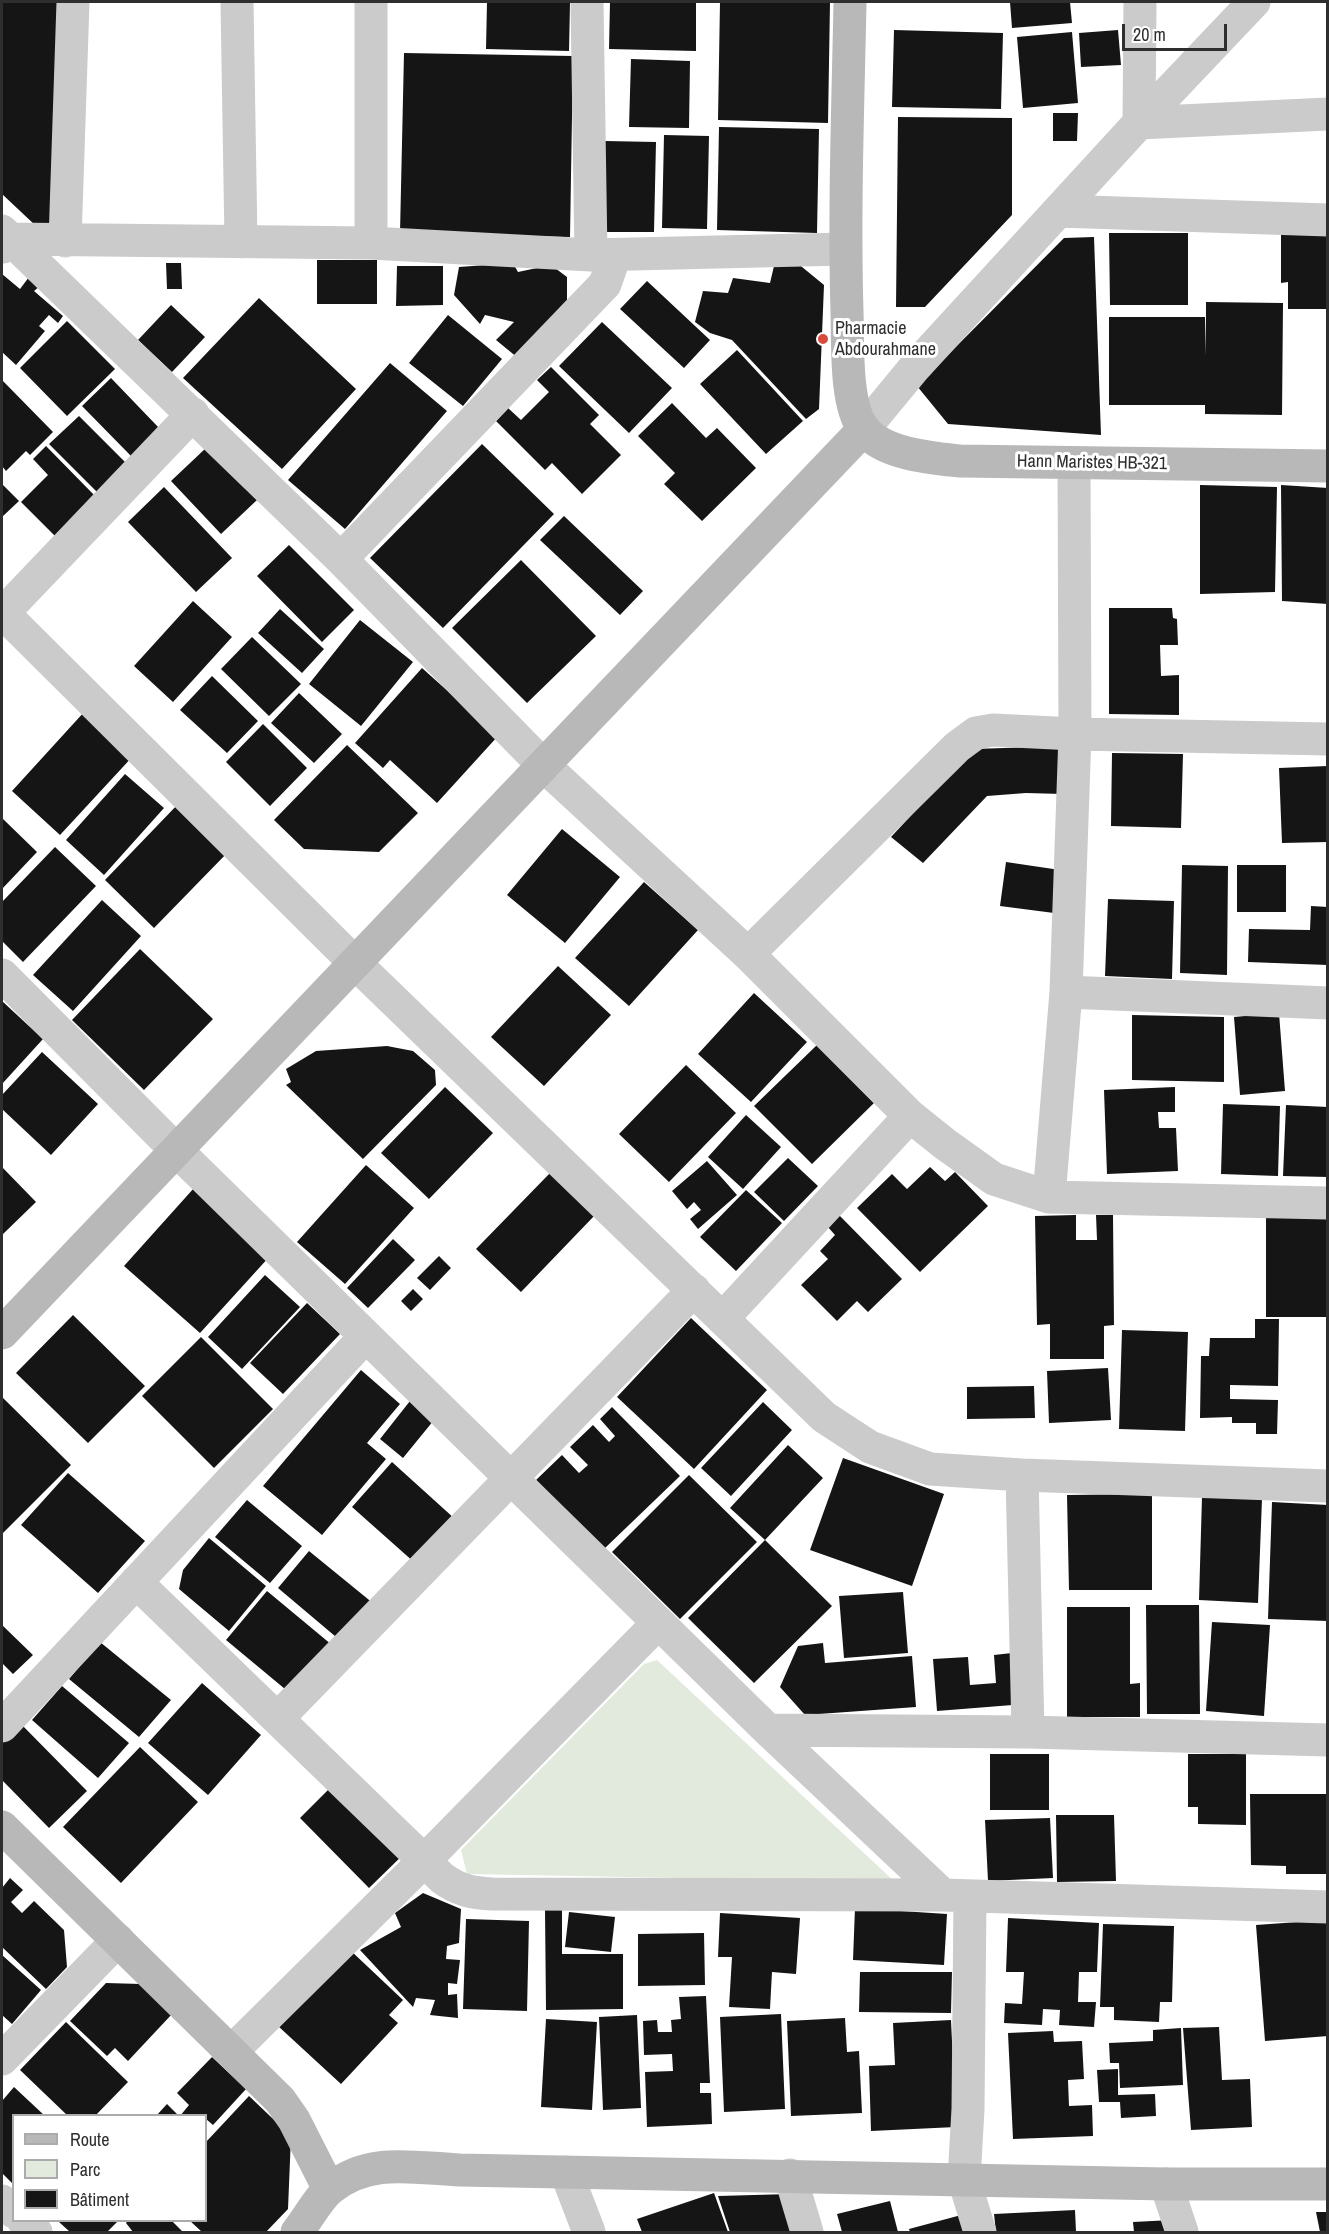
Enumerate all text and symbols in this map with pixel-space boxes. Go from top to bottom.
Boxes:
scale bar [1125,12,1230,50]
text: 20 m [1133,22,1166,47]
place label: Pharmacie Abdourahmane [835,318,936,360]
marker: Pharmacie Abdourahmane [816,332,830,346]
street label: Hann Maristes HB-321 [1017,451,1167,475]
legend [12,2114,207,2222]
text: Route [70,2127,109,2152]
text: Parc [70,2157,100,2182]
text: Bâtiment [70,2187,129,2212]

